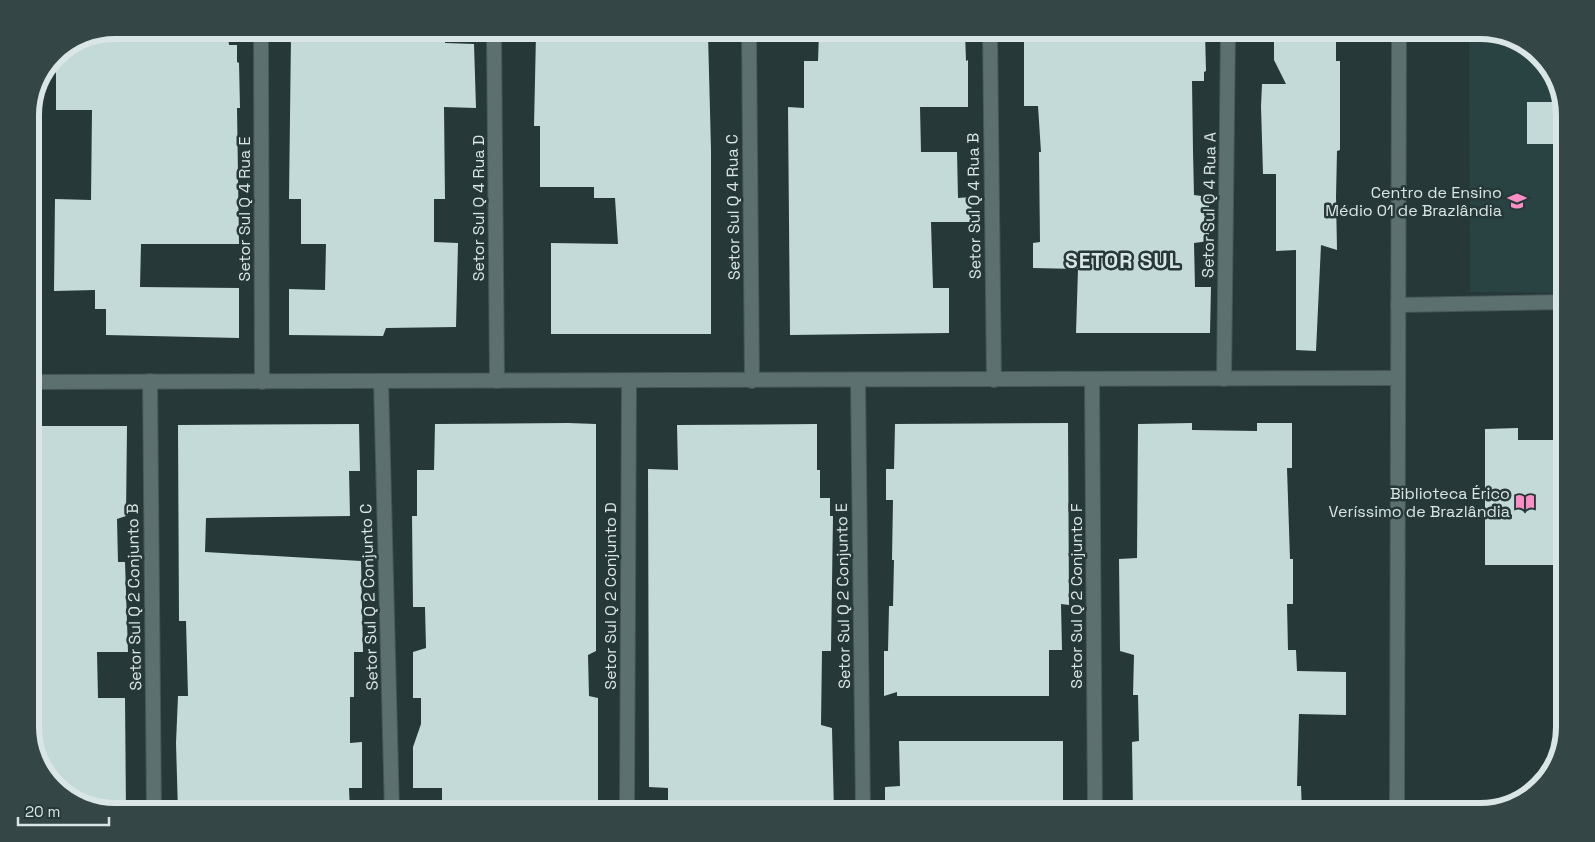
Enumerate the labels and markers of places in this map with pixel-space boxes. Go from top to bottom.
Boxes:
place label: Centro de Ensino Médio 01 de Brazlândia [1325,182,1502,221]
school or university icon: Centro de Ensino Médio 01 de Brazlândia [1506,190,1528,212]
place label: Biblioteca Érico Veríssimo de Brazlândia [1329,483,1510,522]
library icon: Biblioteca Érico Veríssimo de Brazlândia [1514,491,1536,513]

